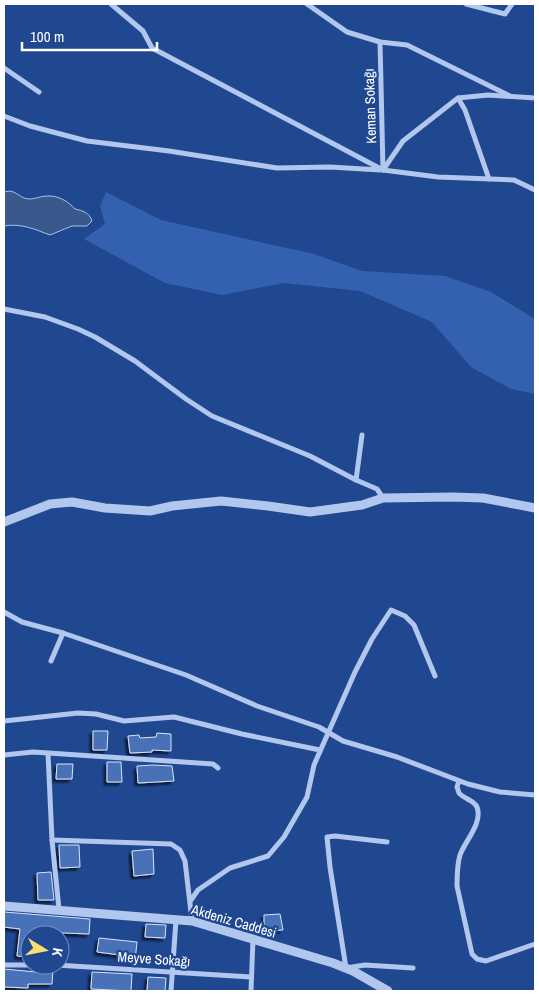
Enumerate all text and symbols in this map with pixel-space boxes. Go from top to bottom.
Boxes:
scale bar [22,20,158,52]
text: 100 m [30,26,64,47]
street label: Keman Sokağı [360,68,380,144]
street label: Akdeniz Caddesi [189,900,279,942]
north arrow [20,925,70,975]
text: K [48,947,67,959]
street label: Meyve Sokağı [117,947,191,971]

